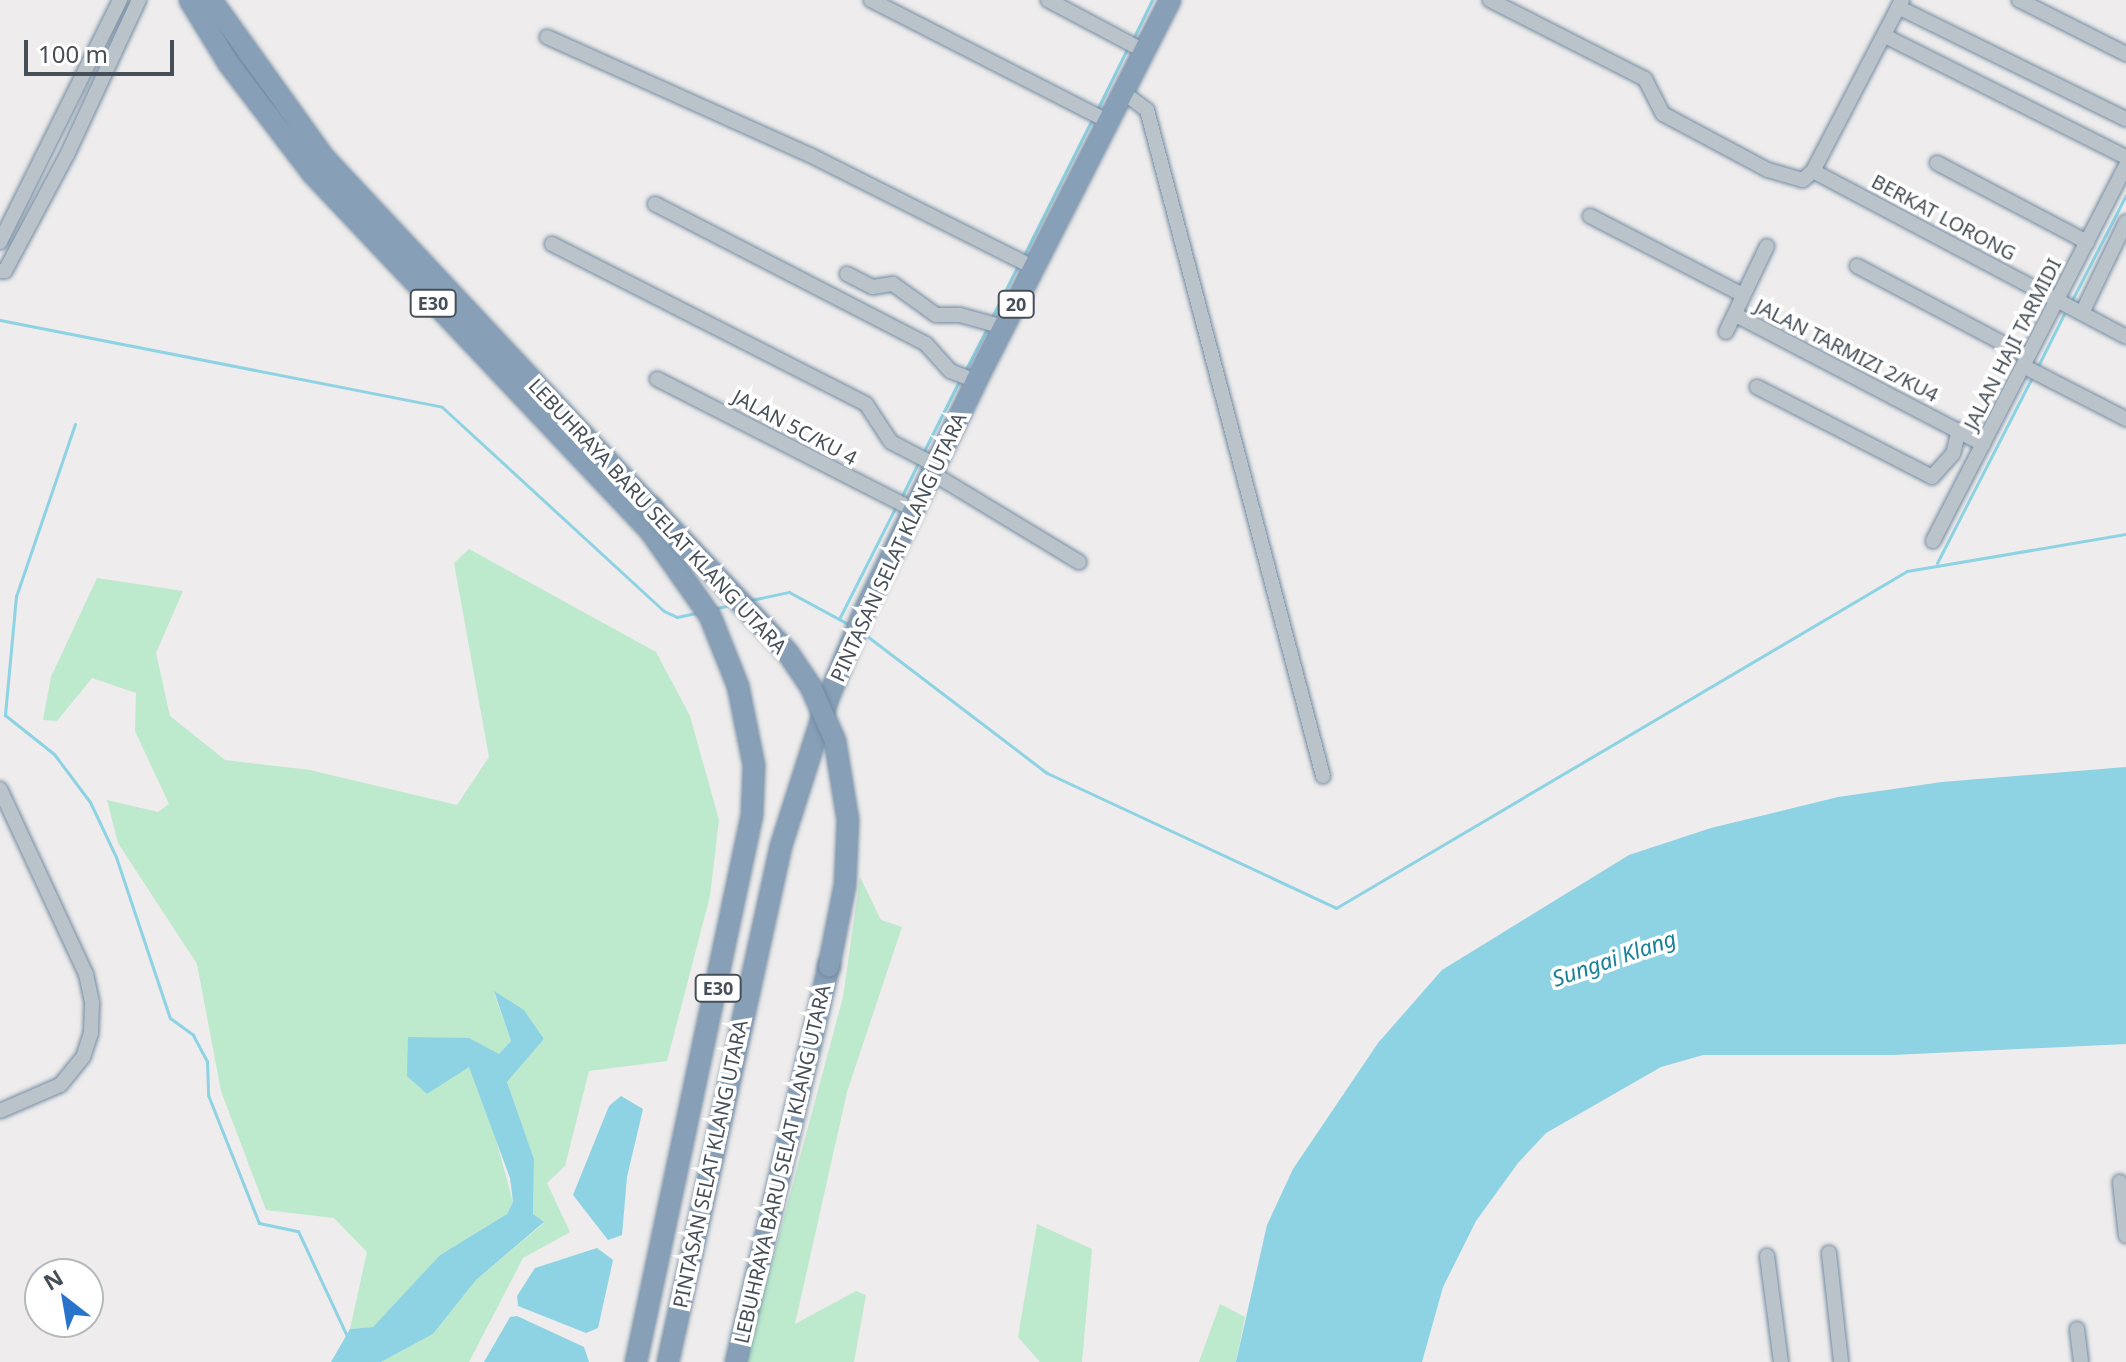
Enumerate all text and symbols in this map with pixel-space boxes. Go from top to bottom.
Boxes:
scale bar [28,24,178,74]
text: 100 m [38,37,108,70]
street label: BERKAT LORONG [1868,169,2020,265]
street label: JALAN HAJI TARMIDI [1958,254,2066,434]
road number: E30 [409,289,457,317]
road number: 20 [996,290,1036,318]
street label: JALAN TARMIZI 2/KU4 [1751,293,1943,407]
street label: LEBUHRAYA BARU SELAT KLANG UTARA [524,373,792,659]
street label: JALAN 5C/KU 4 [729,384,861,470]
street label: PINTASAN SELAT KLANG UTARA [825,409,971,685]
water label: Sungai Klang [1549,924,1679,992]
road number: E30 [694,974,742,1002]
street label: LEBUHRAYA BARU SELAT KLANG UTARA [729,982,835,1346]
street label: PINTASAN SELAT KLANG UTARA [668,1018,752,1310]
north arrow [24,1258,104,1338]
text: N [37,1262,68,1297]

